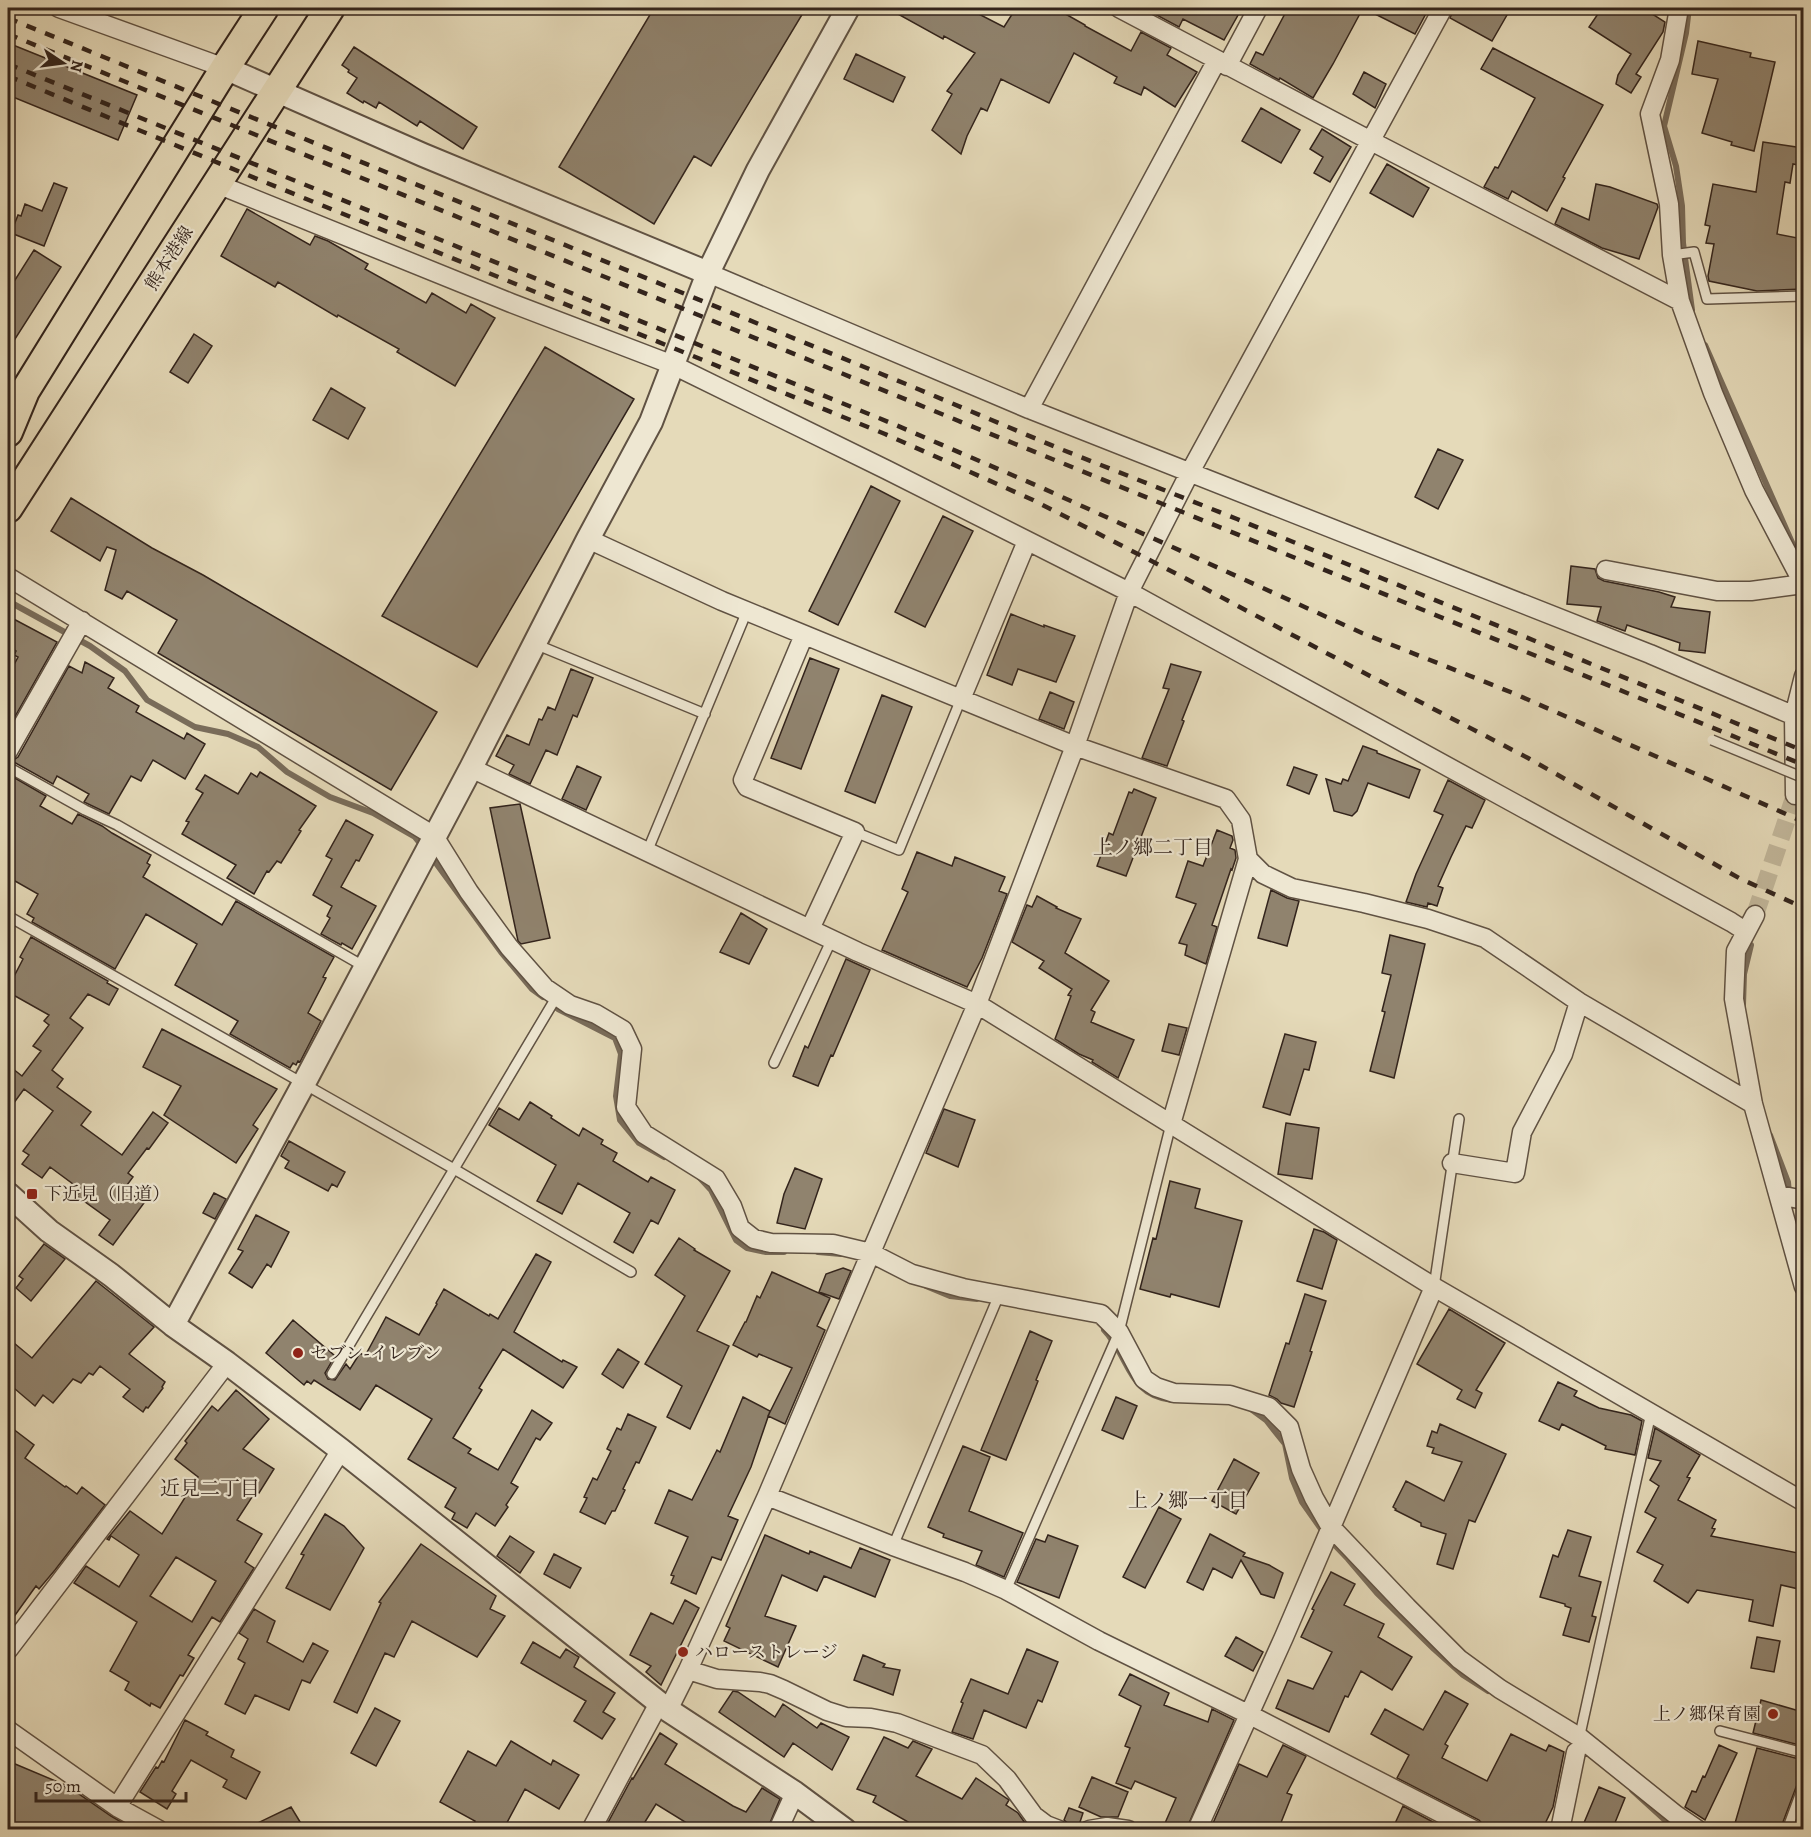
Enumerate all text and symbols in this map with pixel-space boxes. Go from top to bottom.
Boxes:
north arrow [33,33,93,93]
text: N [65,58,89,75]
street label: 熊本港線 [139,221,199,295]
district label: 上ノ郷二丁目 [1093,834,1213,861]
place label: 下近見（旧道） [44,1182,170,1206]
marker: 下近見（旧道） [25,1187,39,1201]
place label: セブン-イレブン [310,1341,441,1365]
marker: セブン-イレブン [291,1346,305,1360]
district label: 近見二丁目 [160,1475,260,1502]
district label: 上ノ郷一丁目 [1128,1487,1248,1514]
place label: ハローストレージ [695,1640,838,1664]
marker: ハローストレージ [676,1645,690,1659]
place label: 上ノ郷保育園 [1653,1702,1761,1726]
marker: 上ノ郷保育園 [1766,1707,1780,1721]
scale bar [36,1765,186,1803]
text: 50 m [45,1774,81,1798]

